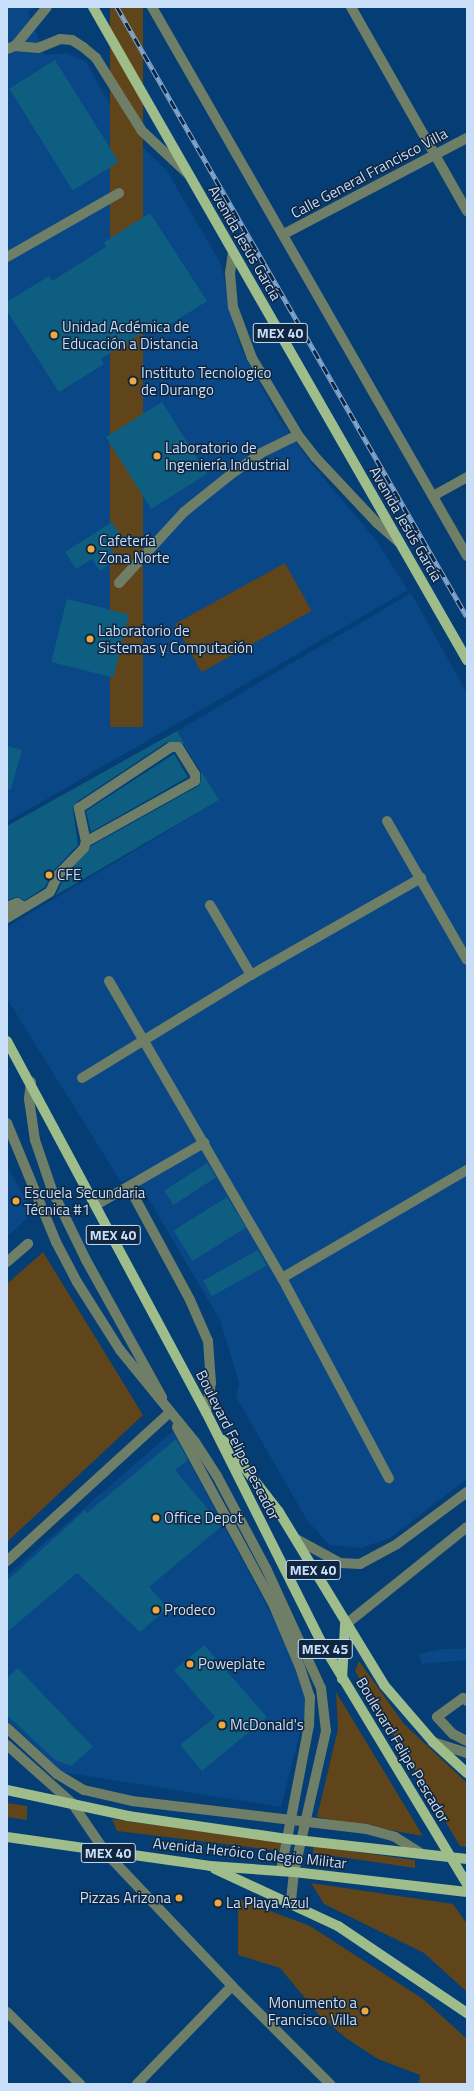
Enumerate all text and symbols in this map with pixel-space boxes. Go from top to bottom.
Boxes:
street label: Calle General Francisco Villa [288,124,450,222]
street label: Avenida Jesús García [205,182,285,304]
place label: Unidad Acdémica de Educación a Distancia [62,317,198,352]
road number: MEX 40 [252,321,308,345]
marker: Unidad Acdémica de Educación a Distancia [49,330,59,340]
place label: Instituto Tecnologico de Durango [141,363,271,398]
marker: Instituto Tecnologico de Durango [128,376,138,386]
place label: Laboratorio de Ingeniería Industrial [165,438,290,473]
marker: Laboratorio de Ingeniería Industrial [152,451,162,461]
street label: Avenida Jesús García [366,463,446,585]
place label: Cafetería Zona Norte [99,531,170,566]
marker: Cafetería Zona Norte [86,544,96,554]
place label: Laboratorio de Sistemas y Computación [98,621,253,656]
marker: Laboratorio de Sistemas y Computación [85,634,95,644]
place label: CFE [57,866,81,884]
marker: CFE [44,870,54,880]
place label: Escuela Secundaria Técnica #1 [24,1183,145,1218]
marker: Escuela Secundaria Técnica #1 [11,1196,21,1206]
road number: MEX 40 [85,1223,141,1247]
street label: Boulevard Felipe Pescador [192,1367,284,1523]
place label: Office Depot [164,1509,243,1527]
marker: Office Depot [151,1513,161,1523]
road number: MEX 40 [285,1558,341,1582]
place label: Prodeco [164,1601,216,1619]
marker: Prodeco [151,1605,161,1615]
road number: MEX 45 [297,1637,353,1661]
place label: Poweplate [198,1655,265,1673]
marker: Poweplate [185,1659,195,1669]
street label: Boulevard Felipe Pescador [353,1674,453,1826]
place label: McDonald's [230,1716,304,1734]
marker: McDonald's [217,1720,227,1730]
street label: Avenida Heróico Colegio Militar [152,1834,348,1872]
road number: MEX 40 [80,1841,136,1865]
place label: Pizzas Arizona [80,1889,171,1907]
marker: Pizzas Arizona [174,1893,184,1903]
place label: La Playa Azul [226,1894,309,1912]
marker: La Playa Azul [213,1898,223,1908]
place label: Monumento a Francisco Villa [268,1993,357,2028]
marker: Monumento a Francisco Villa [360,2006,370,2016]

